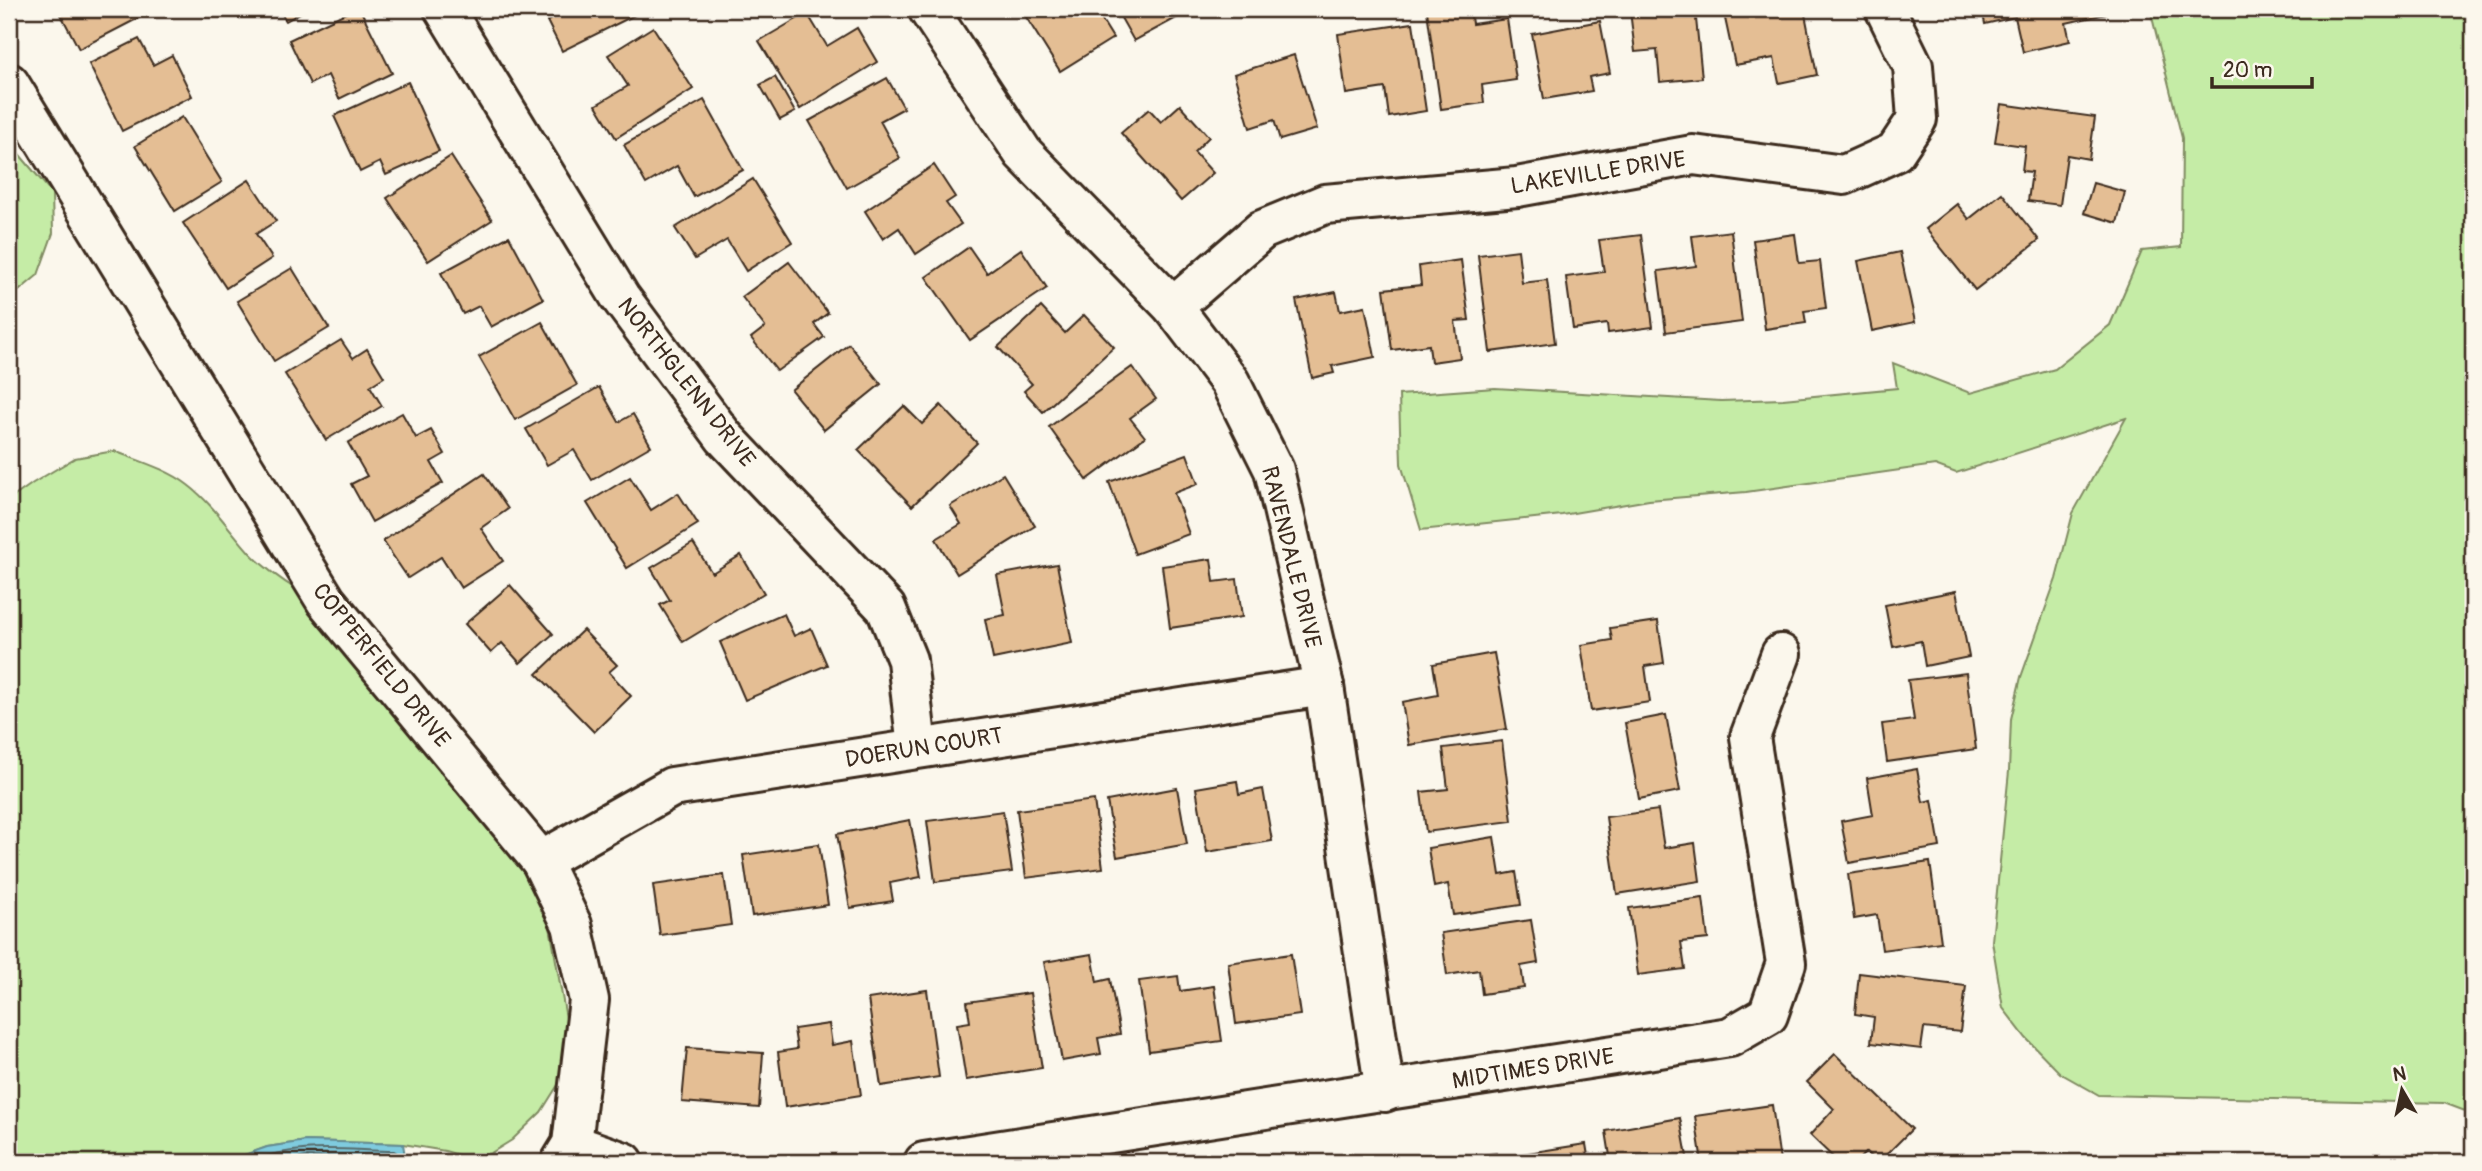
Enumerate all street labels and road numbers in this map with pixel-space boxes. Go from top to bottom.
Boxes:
street label: LAKEVILLE DRIVE [1508,144,1688,201]
street label: NORTHGLENN DRIVE [611,292,762,473]
street label: RAVENDALE DRIVE [1255,463,1328,651]
street label: COPPERFIELD DRIVE [306,577,457,753]
street label: DOERUN COURT [843,721,1005,774]
street label: MIDTIMES DRIVE [1450,1041,1616,1096]

